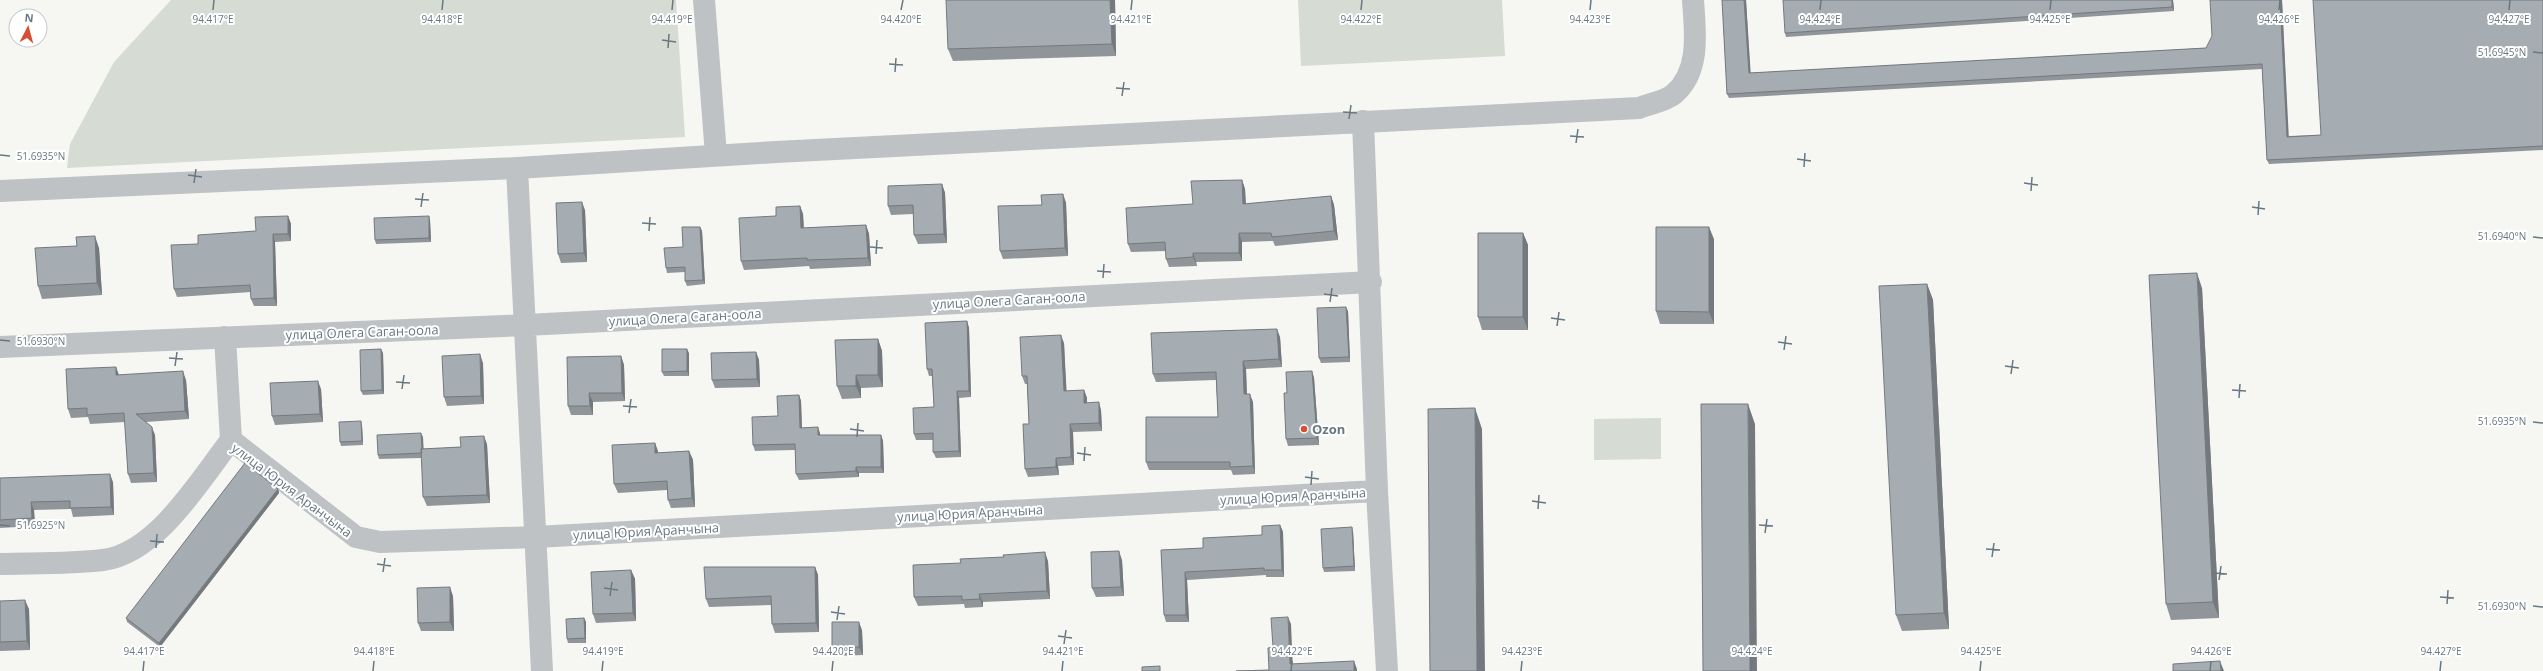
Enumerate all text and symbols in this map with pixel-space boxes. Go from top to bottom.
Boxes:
north arrow [8,8,48,48]
text: N [24,10,34,25]
text: 94.417°E [192,12,234,26]
text: 94.418°E [421,12,463,26]
text: 94.419°E [651,12,693,26]
text: 94.420°E [880,12,922,26]
text: 94.421°E [1110,12,1152,26]
text: 94.422°E [1340,12,1382,26]
text: 94.423°E [1569,12,1611,26]
text: 94.424°E [1799,12,1841,26]
text: 94.425°E [2029,12,2071,26]
text: 94.426°E [2258,12,2300,26]
text: 94.427°E [2488,12,2530,26]
text: 51.6945°N [2478,45,2526,59]
text: 51.6935°N [17,149,65,163]
text: 51.6940°N [2478,229,2526,243]
street label: улица Олега Саган-оола [932,287,1086,313]
street label: улица Олега Саган-оола [608,304,762,330]
street label: улица Олега Саган-оола [285,320,439,344]
text: 51.6930°N [17,334,65,348]
text: 51.6935°N [2478,414,2526,428]
place label: Ozon [1312,420,1345,438]
marker: Ozon [1299,424,1309,434]
street label: улица Юрия Аранчына [228,439,356,541]
street label: улица Юрия Аранчына [1219,483,1367,509]
street label: улица Юрия Аранчына [896,500,1044,526]
text: 51.6925°N [17,518,65,532]
street label: улица Юрия Аранчына [572,518,720,544]
text: 51.6930°N [2478,599,2526,613]
text: 94.417°E [123,644,165,658]
text: 94.418°E [353,644,395,658]
text: 94.419°E [582,644,624,658]
text: 94.420°E [812,644,854,658]
text: 94.421°E [1042,644,1084,658]
text: 94.422°E [1271,644,1313,658]
text: 94.423°E [1501,644,1543,658]
text: 94.424°E [1731,644,1773,658]
text: 94.425°E [1960,644,2002,658]
text: 94.426°E [2190,644,2232,658]
text: 94.427°E [2420,644,2462,658]

